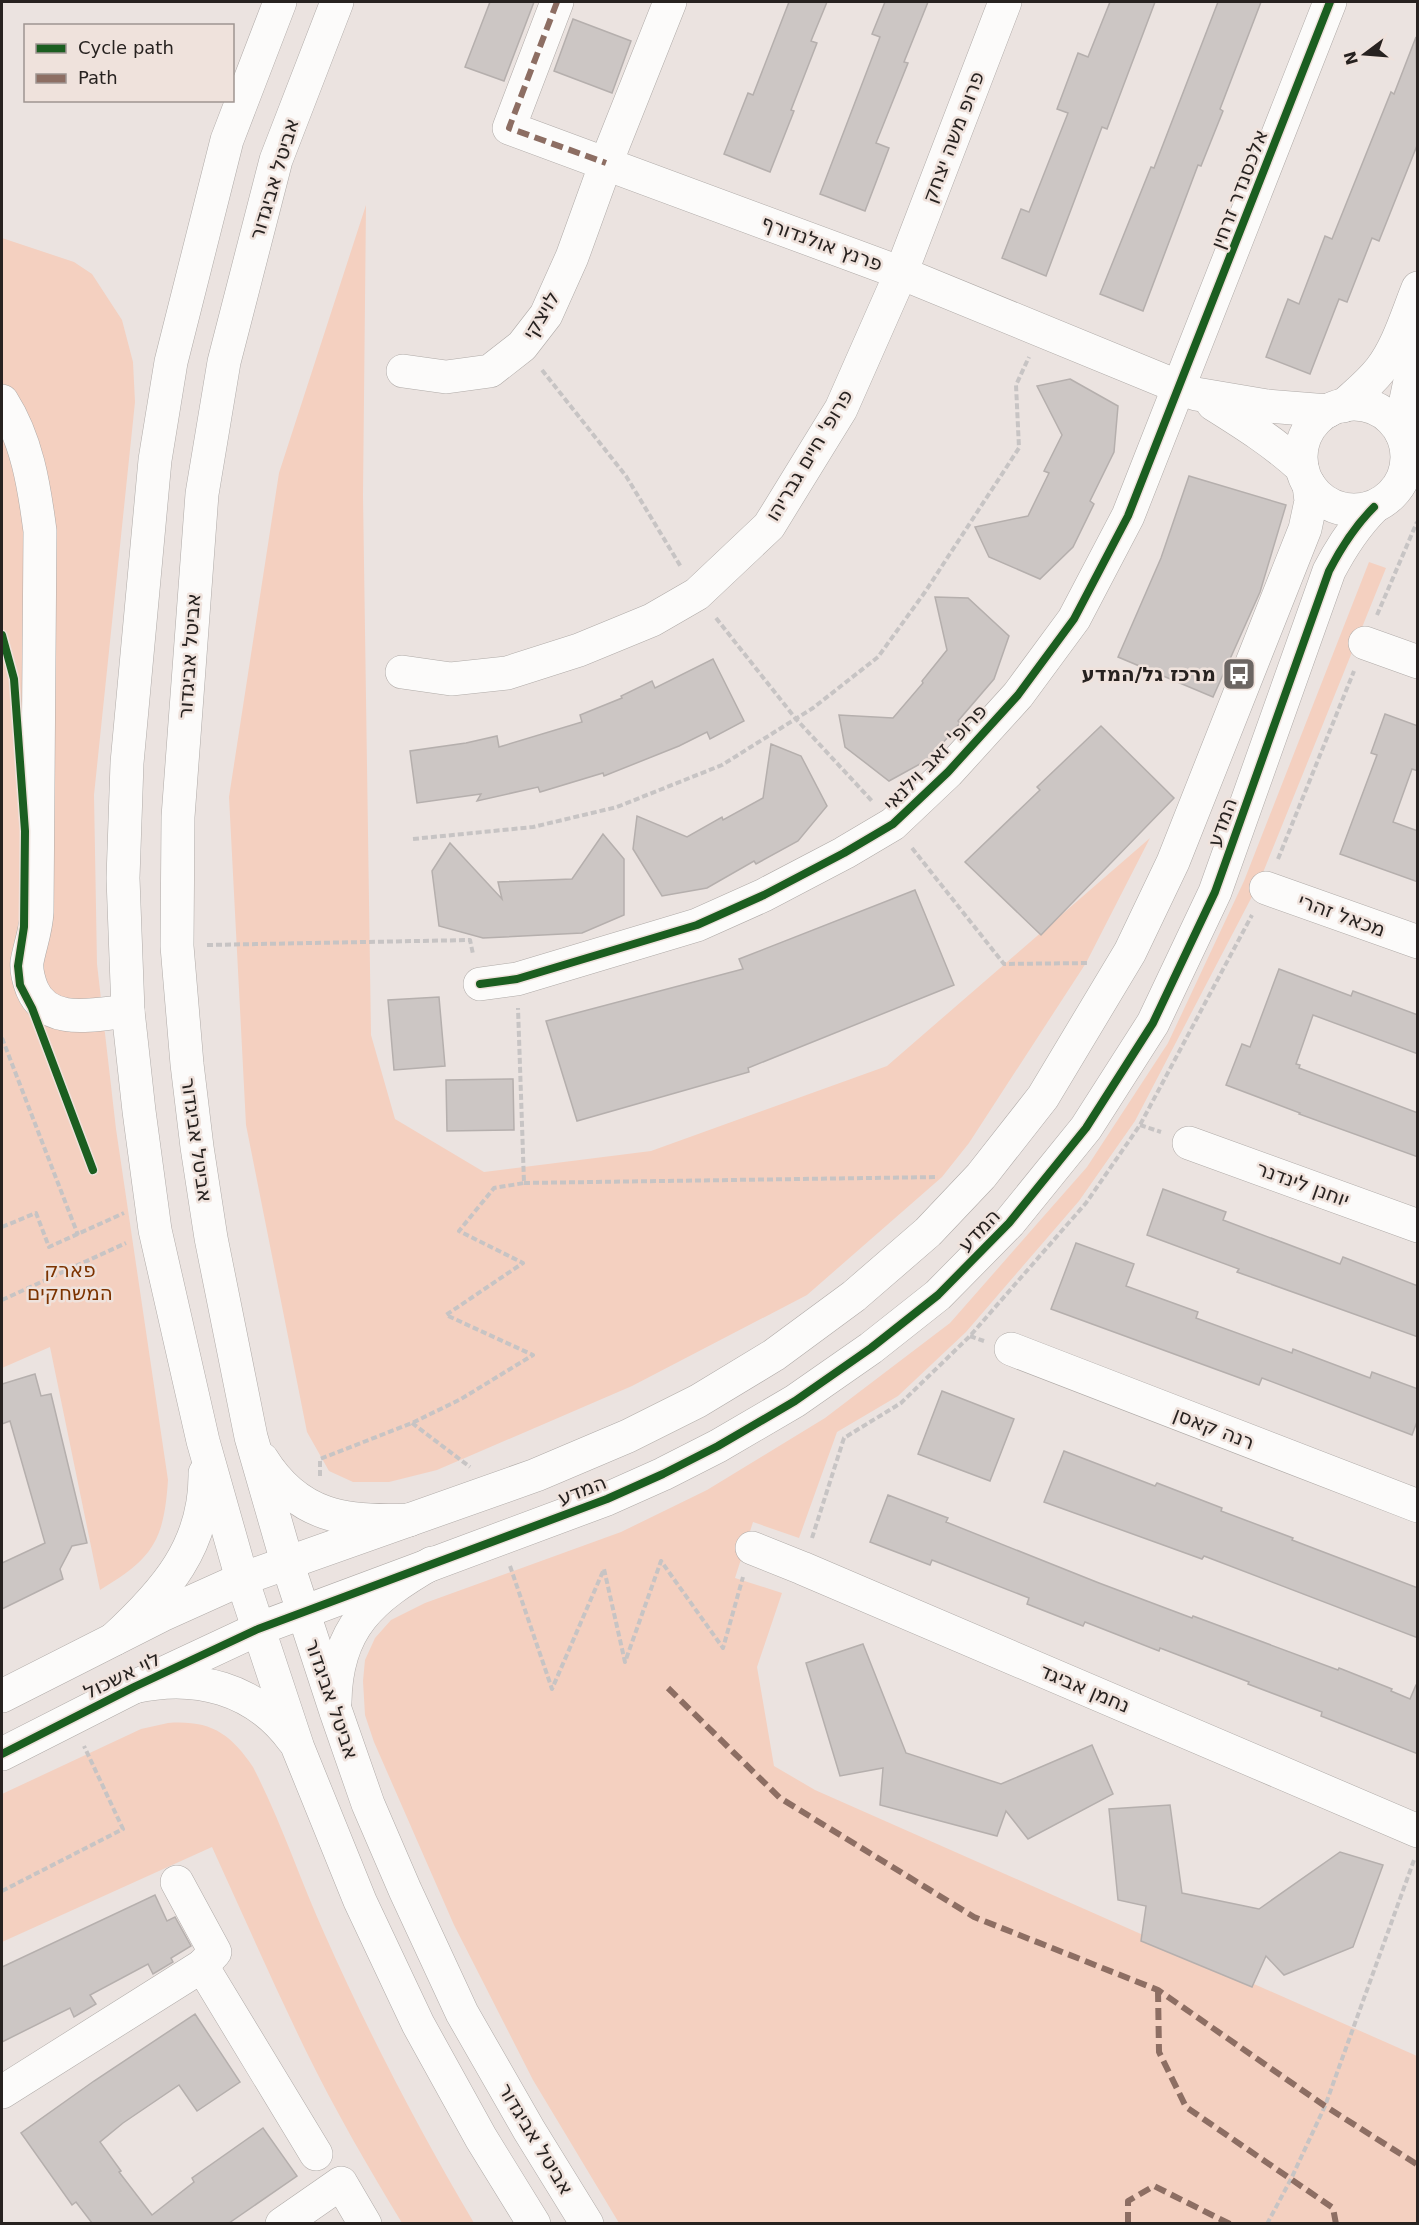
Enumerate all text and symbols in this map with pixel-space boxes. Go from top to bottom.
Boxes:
legend [24,24,234,102]
north arrow [1335,24,1395,84]
text: Cycle path [78,37,174,58]
text: N [1340,49,1362,67]
text: Path [78,67,118,88]
street label: פרופ משה יצחק [917,68,989,206]
street label: אביטל אביגדור [244,116,304,242]
street label: אלכסנדר זרחין [1205,126,1273,252]
street label: פרנץ אולנדורף [758,210,886,276]
street label: לויצקי [517,287,565,343]
street label: פרופ' חיים גבריהו [760,385,858,525]
street label: אביטל אביגדור [173,593,205,719]
bus stop icon: מרכז גל/המדע [1221,656,1257,692]
place label: מרכז גל/המדע [1082,662,1216,686]
street label: פרופ' זאב וילנאי [878,699,992,815]
street label: המדע [1202,794,1242,850]
street label: מכאל זהרי [1295,888,1389,942]
street label: אביטל אביגדור [176,1076,218,1204]
street label: יוחנן לינדנר [1253,1156,1353,1212]
street label: המדע [953,1204,1005,1256]
park label: פארק המשחקים [27,1258,113,1305]
street label: רנה קאסן [1170,1402,1258,1454]
street label: המדע [554,1470,610,1510]
street label: אביטל אביגדור [300,1636,364,1762]
street label: לוי אשכול [80,1646,164,1704]
street label: נחמן אביגד [1037,1658,1133,1718]
street label: אביטל אביגדור [493,2079,579,2199]

